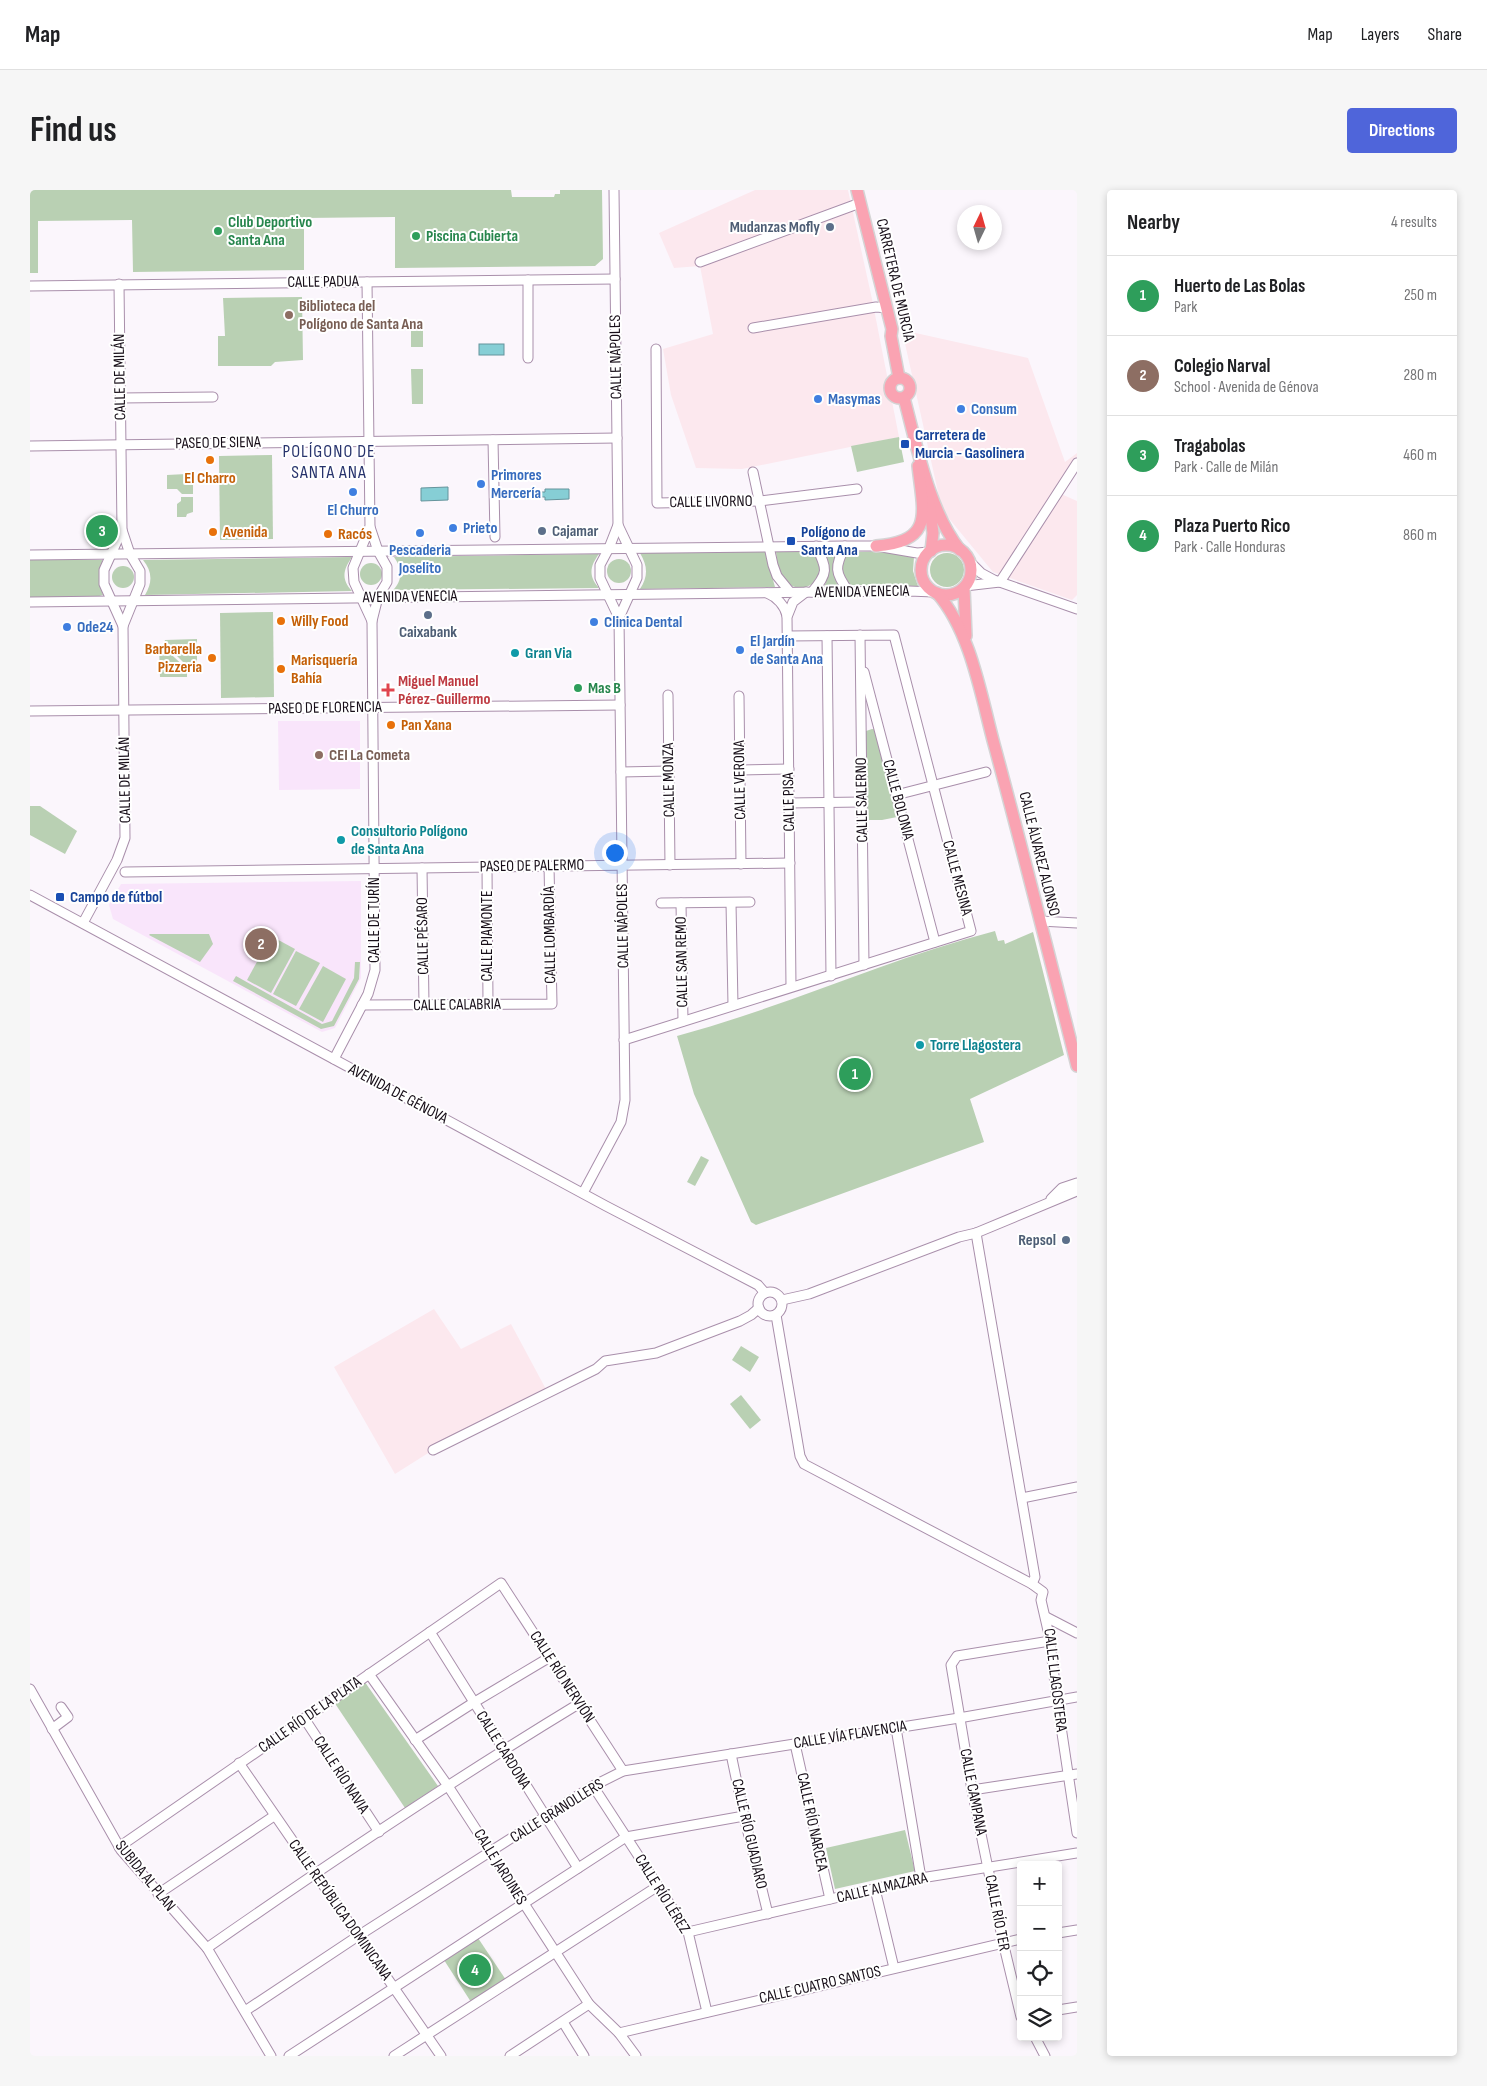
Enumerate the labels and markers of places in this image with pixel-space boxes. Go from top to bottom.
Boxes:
place label: Club Deportivo Santa Ana [228,213,312,250]
place label: Mudanzas Mofly [730,218,820,237]
marker: Mudanzas Mofly [824,221,836,233]
marker: Club Deportivo Santa Ana [212,225,224,237]
place label: Piscina Cubierta [426,227,518,246]
marker: Piscina Cubierta [410,230,422,242]
place label: Biblioteca del Polígono de Santa Ana [299,297,423,334]
marker: Biblioteca del Polígono de Santa Ana [283,309,295,321]
place label: Masymas [828,390,881,409]
marker: Masymas [812,393,824,405]
place label: Consum [971,400,1017,419]
marker: Consum [955,403,967,415]
place label: Carretera de Murcia - Gasolinera [915,426,1024,463]
marker: Carretera de Murcia - Gasolinera [899,438,911,450]
marker: El Charro [204,454,216,466]
place label: Primores Mercería [491,466,542,503]
place label: El Charro [184,469,236,488]
marker: Primores Mercería [475,478,487,490]
marker: El Churro [347,486,359,498]
place label: El Churro [327,501,379,520]
pin: 3 [86,512,118,550]
place label: Prieto [463,519,497,538]
marker: Prieto [447,522,459,534]
place label: Cajamar [552,522,598,541]
place label: Avenida [222,523,268,542]
place label: Polígono de Santa Ana [801,523,866,560]
place label: Racós [338,525,372,544]
marker: Cajamar [536,525,548,537]
marker: Avenida [207,526,219,538]
marker: Pescaderia Joselito [414,527,426,539]
marker: Racós [322,528,334,540]
marker: Polígono de Santa Ana [785,535,797,547]
place label: Pescaderia Joselito [389,541,451,578]
marker: Caixabank [422,609,434,621]
place label: Willy Food [291,612,348,631]
place label: Clinica Dental [604,613,682,632]
marker: Willy Food [275,615,287,627]
marker: Clinica Dental [588,616,600,628]
place label: Ode24 [77,618,114,637]
marker: Ode24 [61,621,73,633]
place label: Caixabank [399,623,457,642]
place label: El Jardín de Santa Ana [750,632,823,669]
place label: Barbarella Pizzeria [145,640,202,677]
place label: Gran Via [525,644,572,663]
marker: El Jardín de Santa Ana [734,644,746,656]
marker: Gran Via [509,647,521,659]
place label: Marisquería Bahía [291,651,358,688]
marker: Barbarella Pizzeria [206,652,218,664]
marker: Marisquería Bahía [275,663,287,675]
place label: Miguel Manuel Pérez-Guillermo [398,672,490,709]
place label: Mas B [588,679,621,698]
marker: Mas B [572,682,584,694]
marker: Miguel Manuel Pérez-Guillermo [382,684,394,696]
place label: Pan Xana [401,716,452,735]
marker: Pan Xana [385,719,397,731]
place label: CEI La Cometa [329,746,410,765]
marker: CEI La Cometa [313,749,325,761]
place label: Consultorio Polígono de Santa Ana [351,822,468,859]
marker: Consultorio Polígono de Santa Ana [335,834,347,846]
place label: Campo de fútbol [70,888,162,907]
marker: Campo de fútbol [54,891,66,903]
pin: 2 [245,925,277,963]
place label: Torre Llagostera [930,1036,1021,1055]
marker: Torre Llagostera [914,1039,926,1051]
pin: 1 [839,1055,871,1093]
place label: Repsol [1018,1231,1056,1250]
marker: Repsol [1060,1234,1072,1246]
pin: 4 [459,1951,491,1989]

